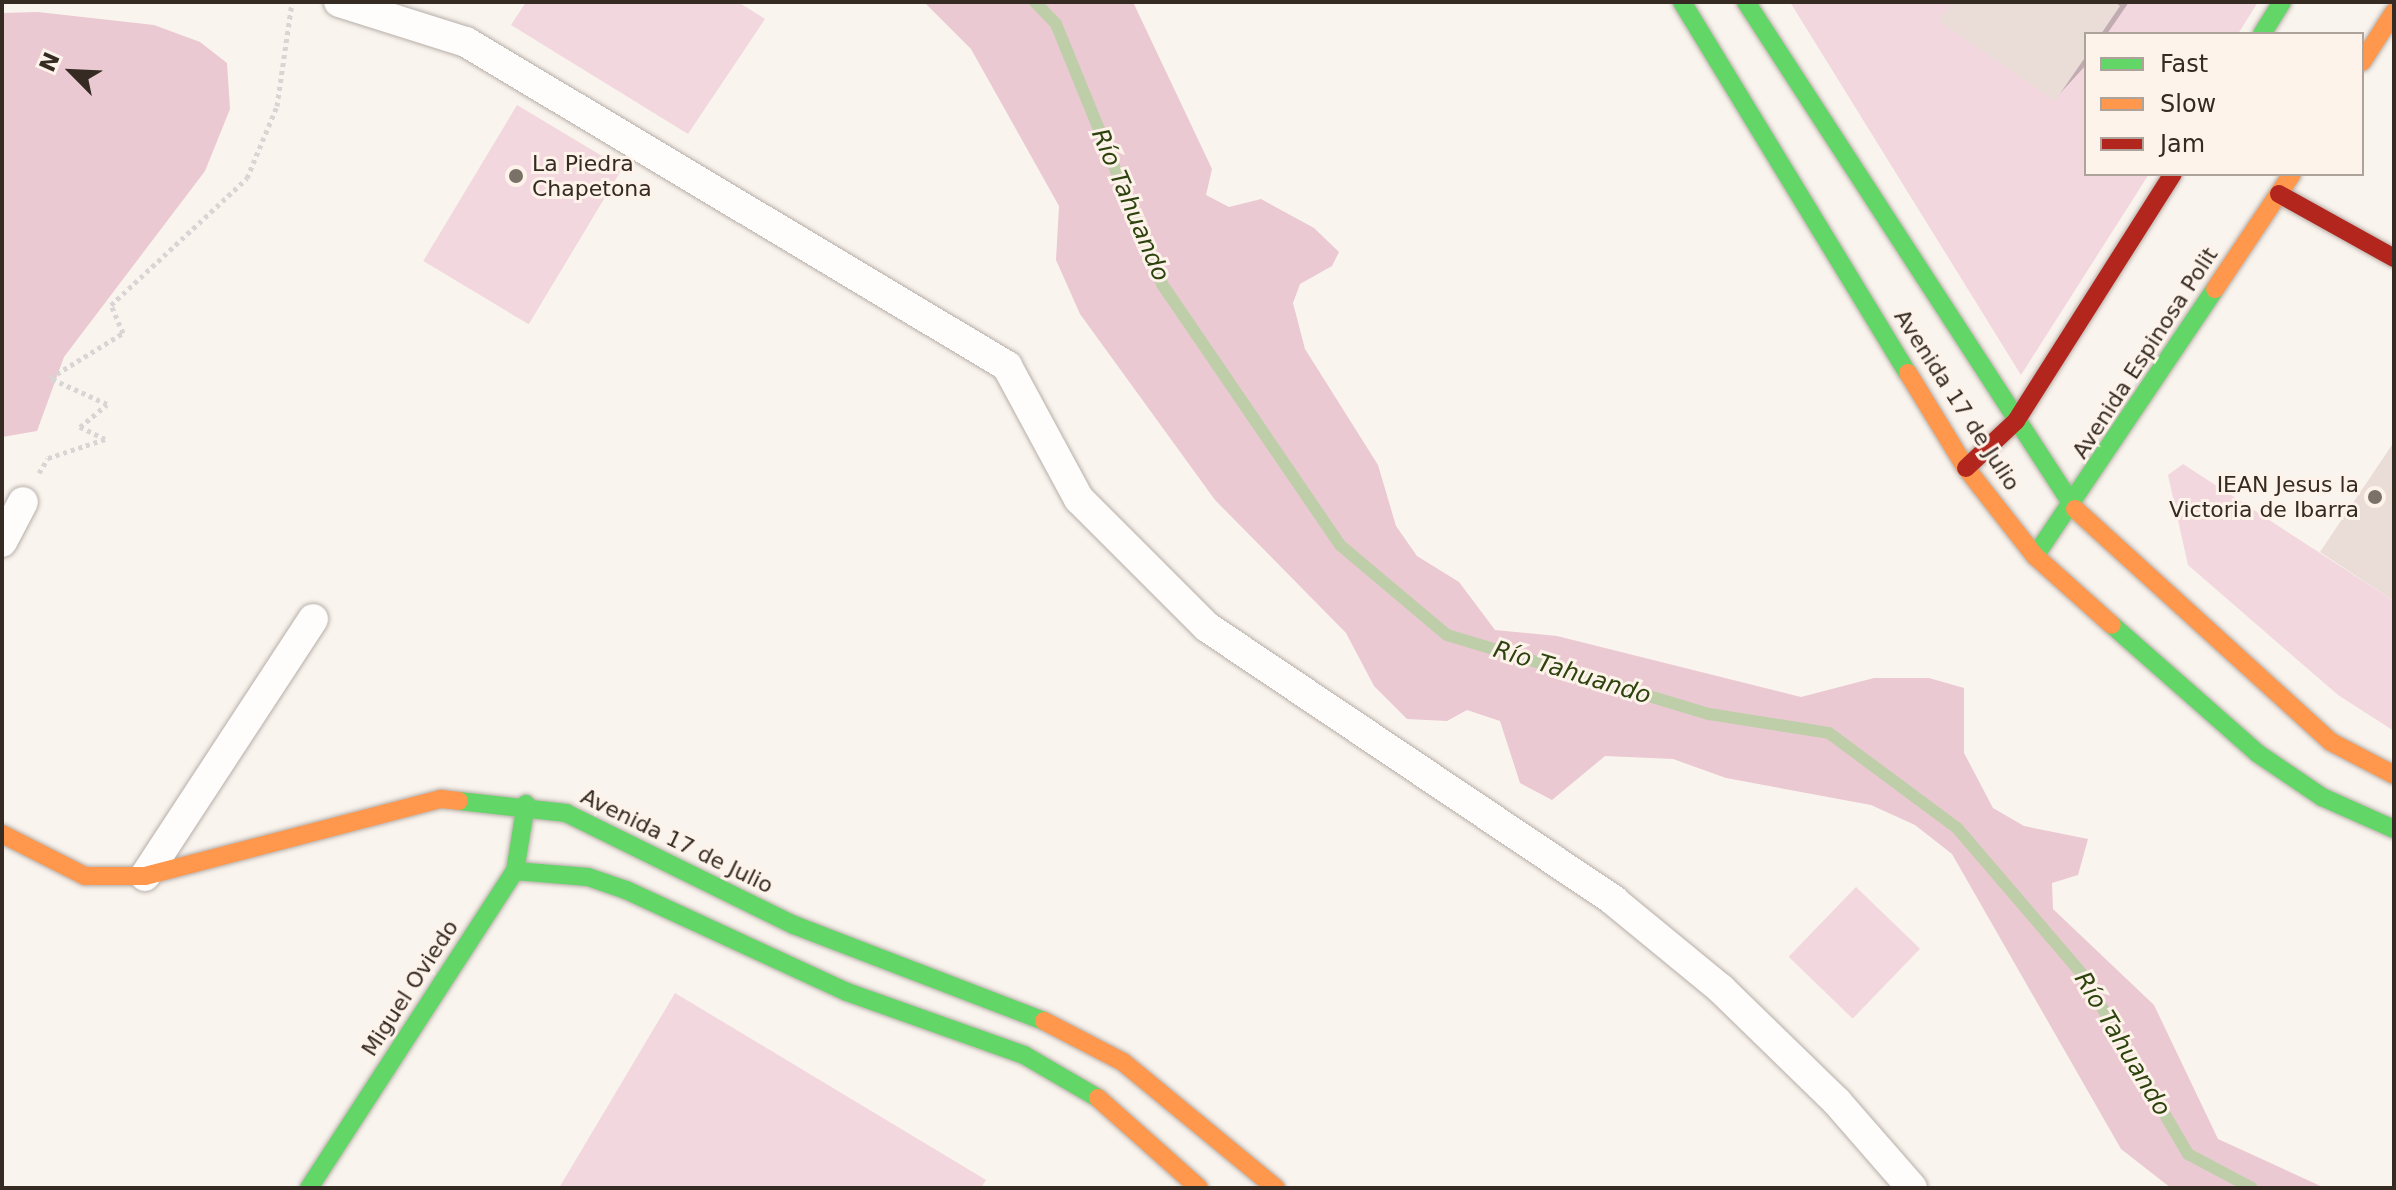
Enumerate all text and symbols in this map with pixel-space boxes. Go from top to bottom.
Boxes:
north arrow [32,32,112,112]
legend [2084,32,2364,176]
text: N [34,49,65,76]
text: Fast [2160,50,2208,78]
text: Slow [2160,90,2216,118]
water label: Río Tahuando [1085,124,1175,286]
text: Jam [2160,130,2205,158]
place label: La Piedra Chapetona [532,150,652,202]
marker: La Piedra Chapetona [507,167,525,185]
street label: Avenida Espinosa Polit [2067,242,2223,464]
street label: Avenida 17 de Julio [1889,305,2025,495]
place label: IEAN Jesus la Victoria de Ibarra [2169,471,2359,522]
marker: IEAN Jesus la Victoria de Ibarra [2366,488,2384,506]
water label: Río Tahuando [1490,635,1654,711]
street label: Avenida 17 de Julio [577,783,777,899]
street label: Miguel Oviedo [356,915,464,1061]
water label: Río Tahuando [2068,967,2176,1121]

